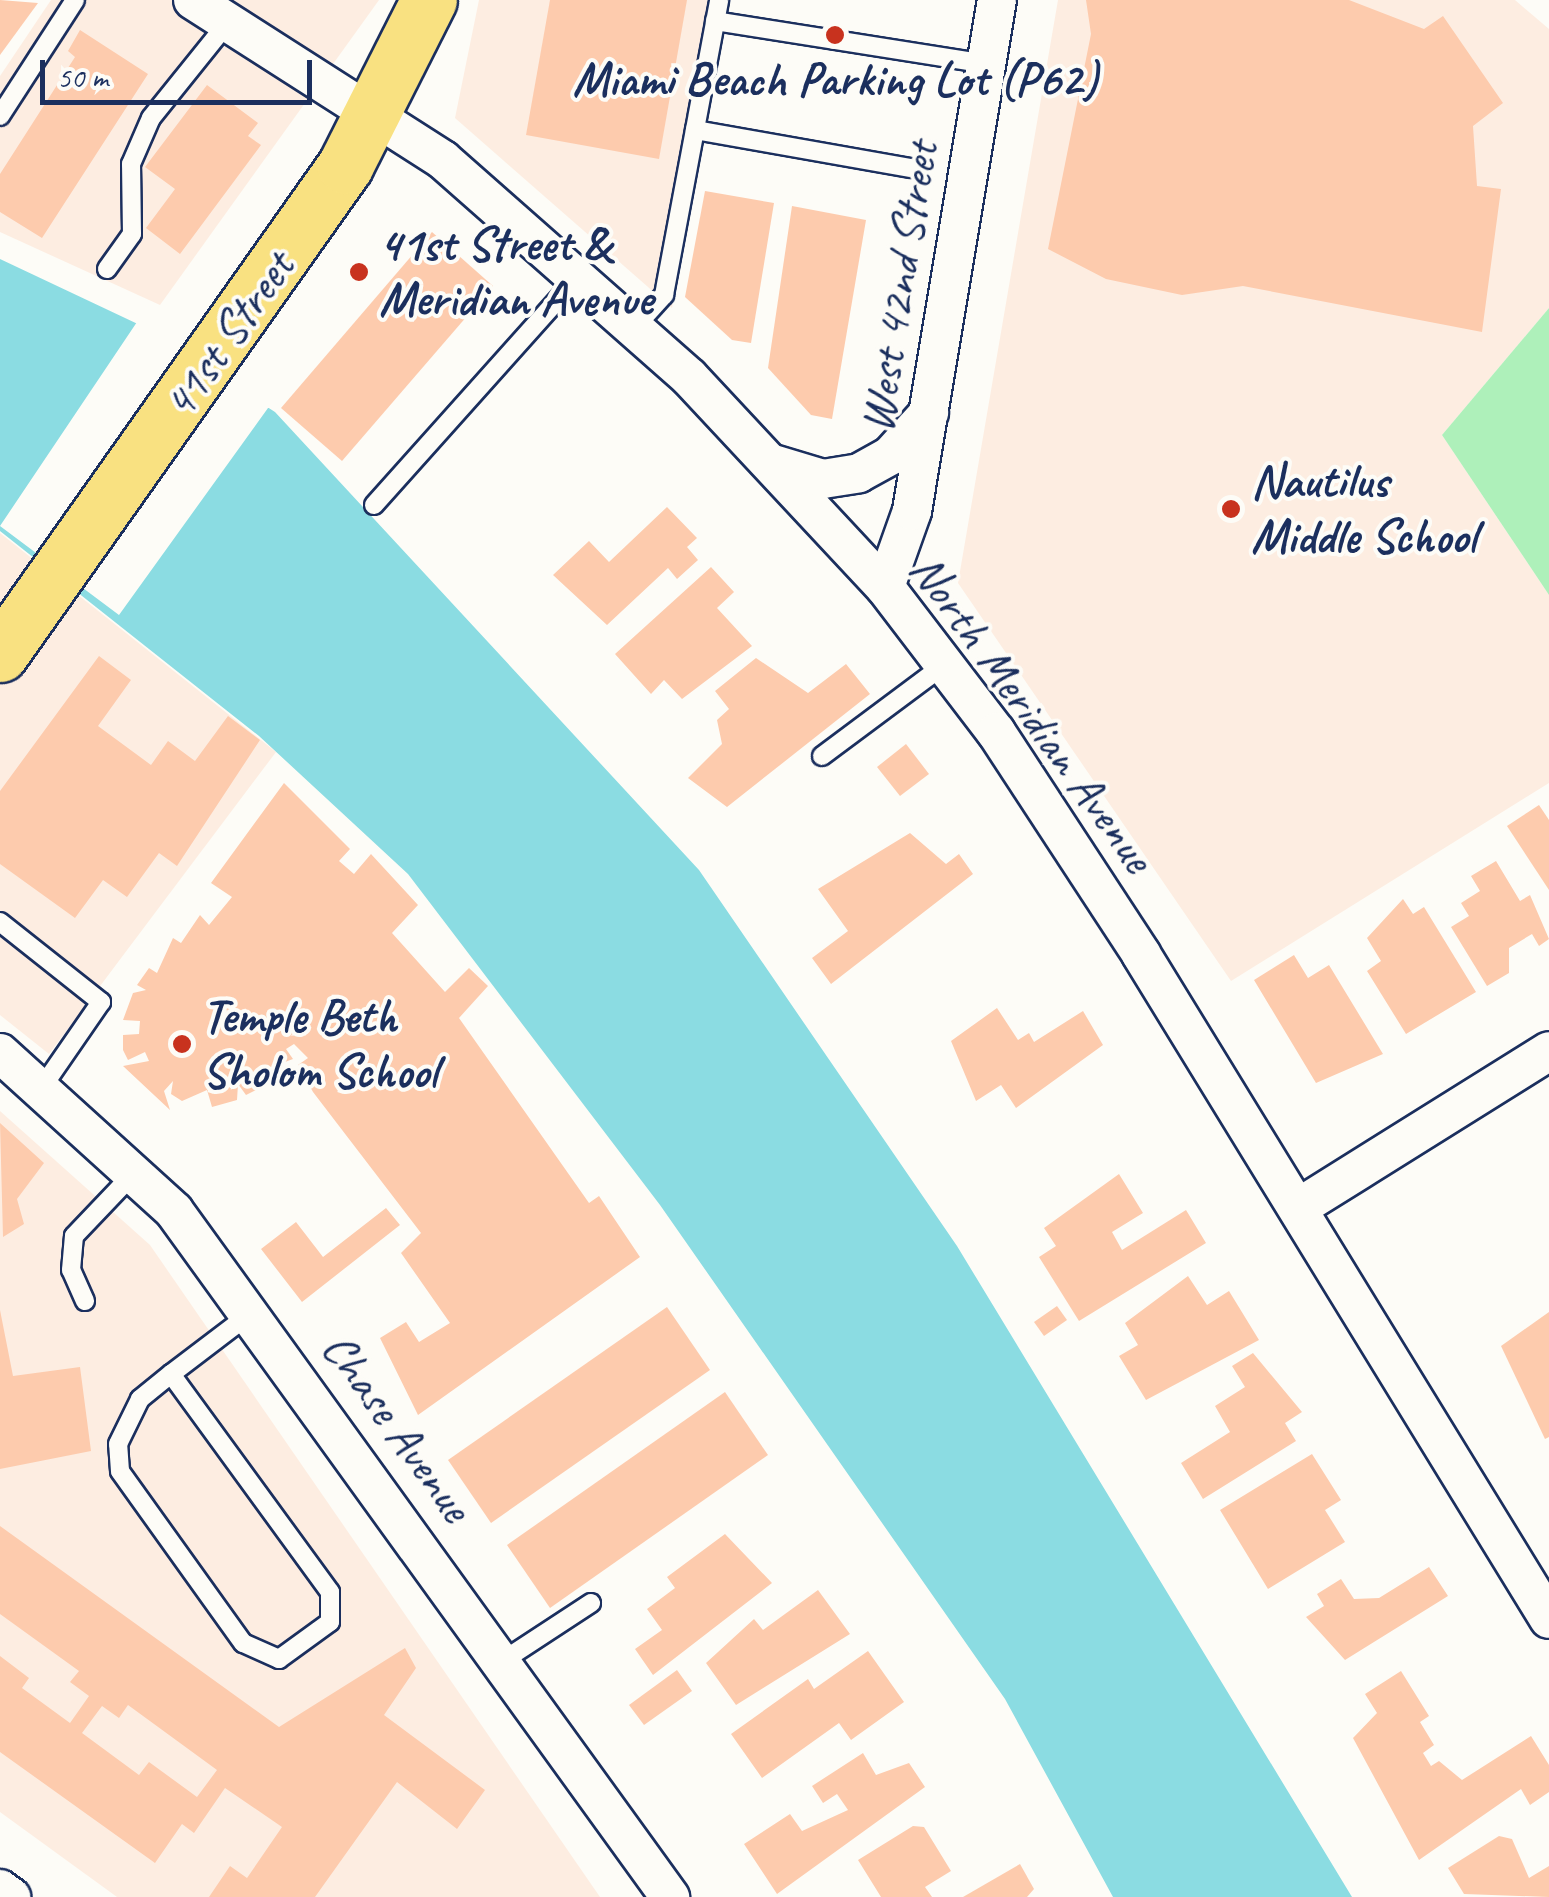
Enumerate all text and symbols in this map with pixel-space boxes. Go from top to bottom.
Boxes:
marker: Miami Beach Parking Lot (P62) [824,24,846,46]
scale bar [45,40,318,102]
place label: Miami Beach Parking Lot (P62) [572,51,1098,109]
text: 50 m [57,58,108,96]
street label: West 42nd Street [848,137,950,437]
place label: 41st Street & Meridian Avenue [379,215,653,328]
street label: 41st Street [149,240,307,430]
marker: 41st Street & Meridian Avenue [348,261,370,283]
place label: Nautilus Middle School [1251,452,1476,565]
marker: Nautilus Middle School [1220,498,1242,520]
street label: North Meridian Avenue [897,542,1167,884]
place label: Temple Beth Sholom School [202,987,437,1100]
marker: Temple Beth Sholom School [171,1033,193,1055]
street label: Chase Avenue [309,1321,485,1533]

